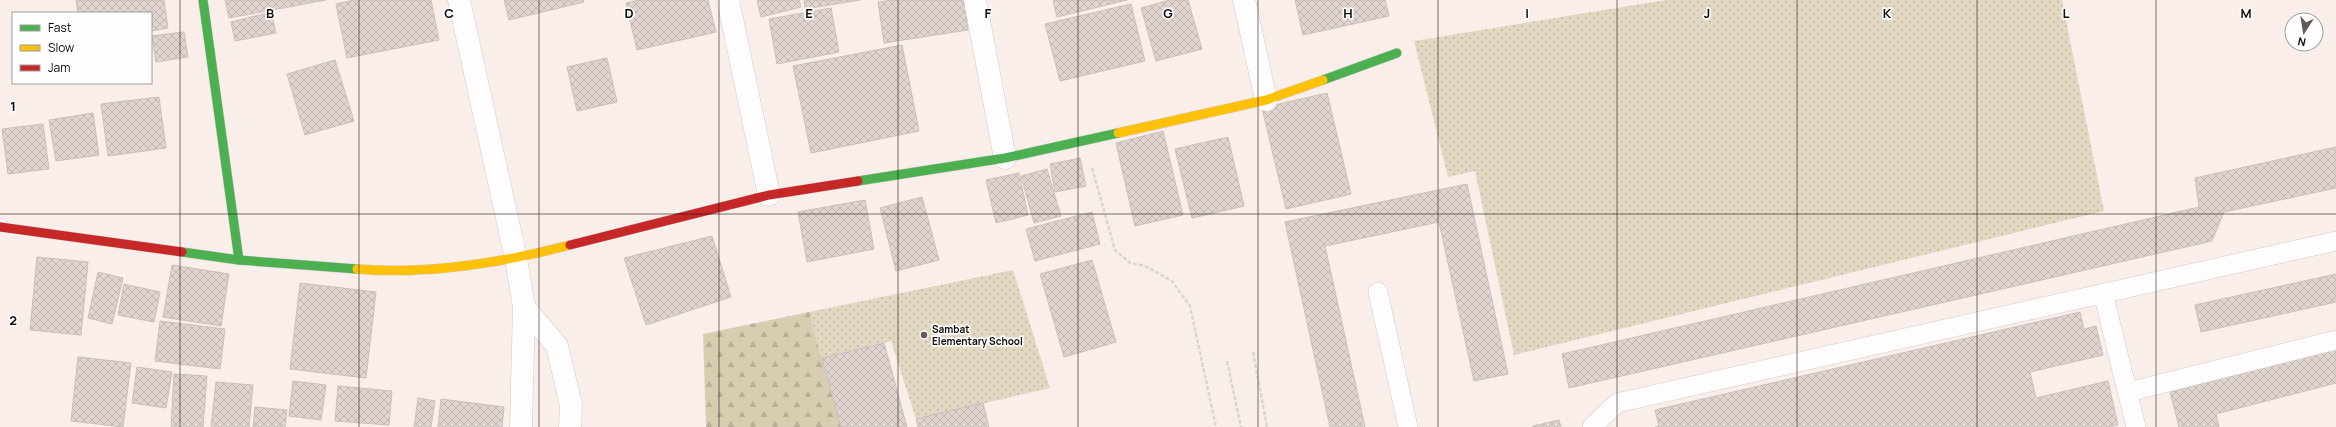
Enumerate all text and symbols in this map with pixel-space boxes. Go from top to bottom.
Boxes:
text: B [266,4,274,22]
text: C [444,4,454,22]
text: D [624,4,634,22]
text: E [805,4,813,22]
text: F [985,4,992,22]
text: G [1163,4,1173,22]
text: H [1343,4,1353,22]
text: I [1525,4,1529,22]
text: J [1704,4,1710,22]
text: K [1883,4,1892,22]
text: L [2063,4,2070,22]
text: M [2240,4,2252,22]
legend [12,12,152,84]
north arrow [2284,12,2324,52]
text: Fast [48,19,72,36]
text: N [2296,34,2307,50]
text: Slow [48,39,74,56]
text: Jam [48,59,70,76]
text: 1 [10,97,16,115]
text: 2 [9,311,17,329]
place label: Sambat Elementary School [932,322,1023,348]
marker: Sambat Elementary School [919,330,929,340]

